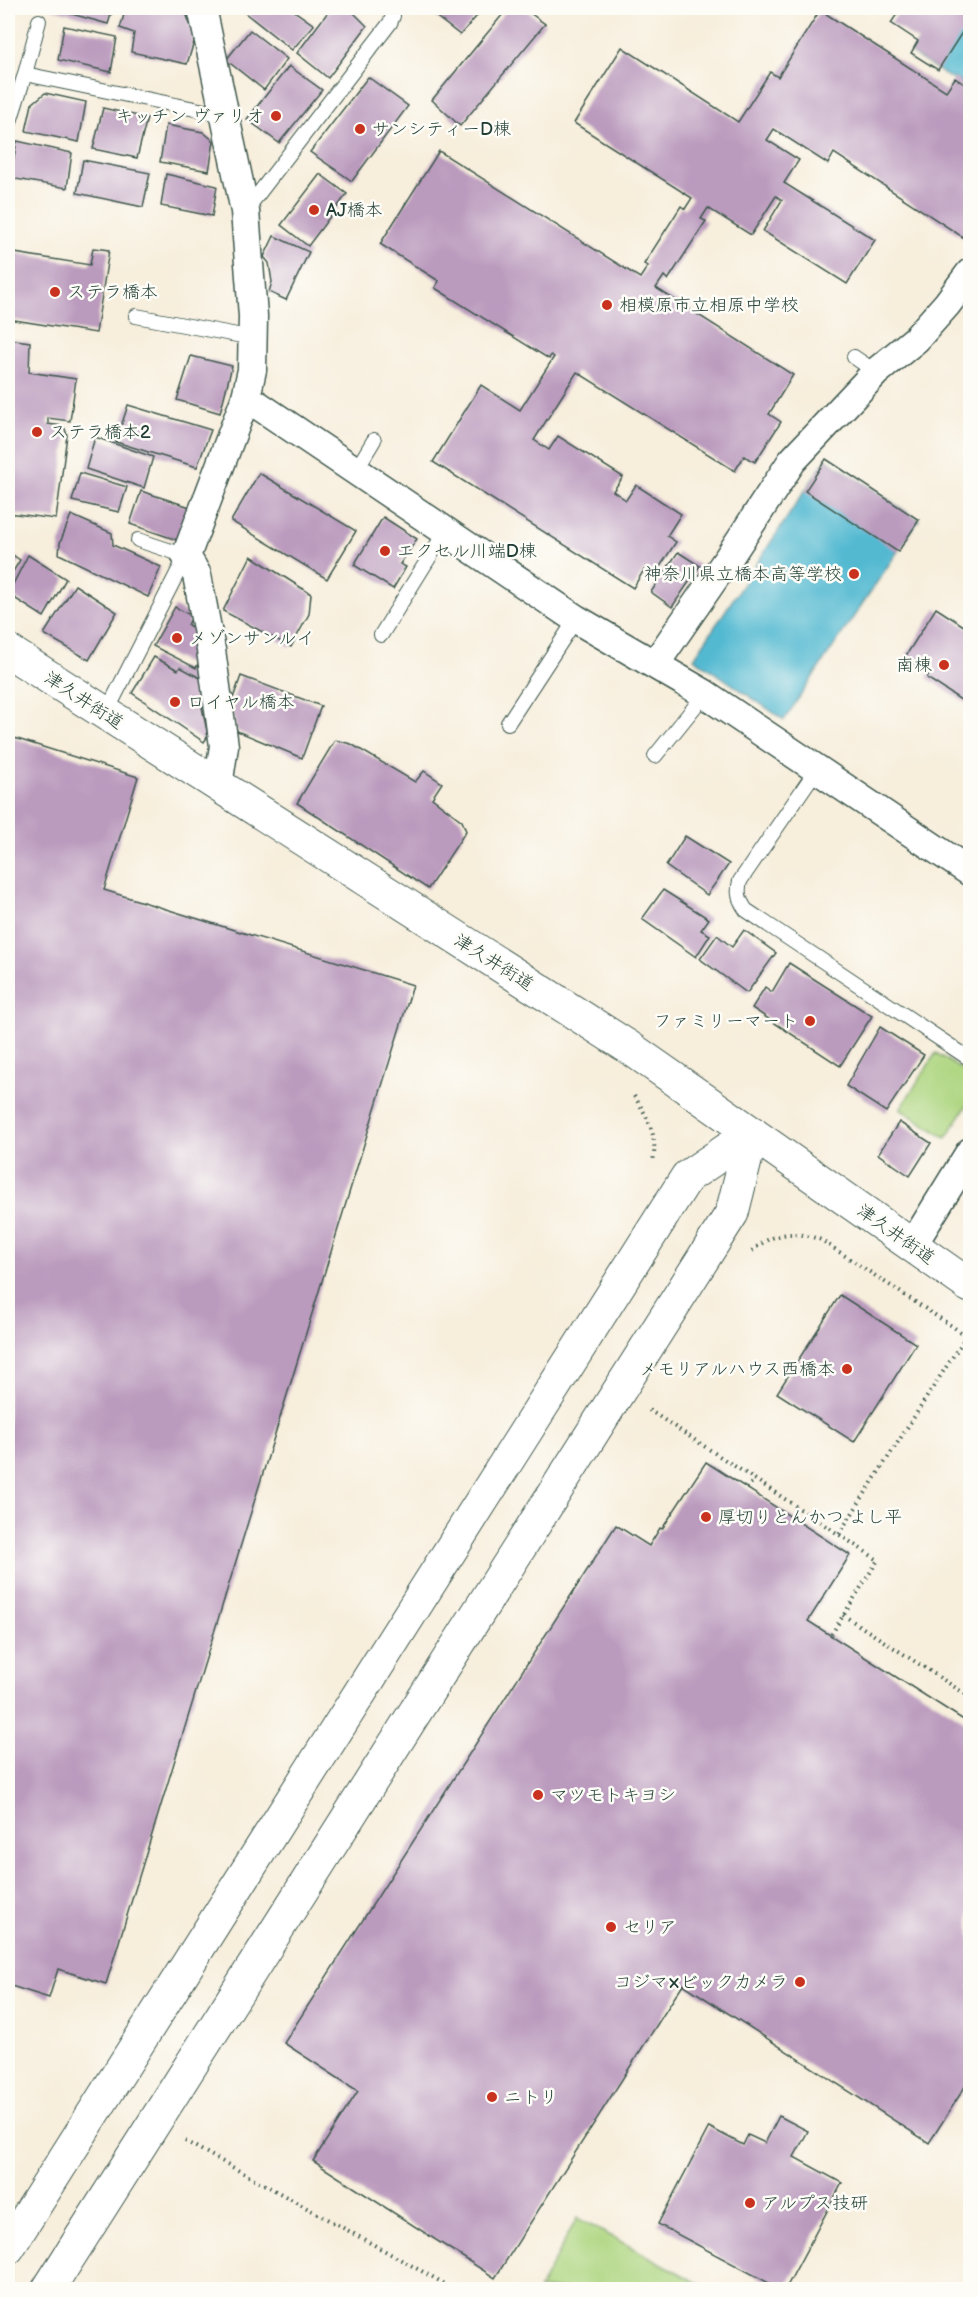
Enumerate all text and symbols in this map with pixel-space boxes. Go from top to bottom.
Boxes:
place label: キッチン ヴァリオ [115,106,264,127]
marker: キッチン ヴァリオ [269,109,283,123]
place label: サンシティーD棟 [372,119,511,140]
marker: サンシティーD棟 [353,122,367,136]
place label: AJ橋本 [326,200,383,221]
marker: AJ橋本 [307,203,321,217]
place label: ステラ橋本 [67,282,158,303]
marker: ステラ橋本 [48,285,62,299]
place label: 相模原市立相原中学校 [619,295,799,316]
marker: 相模原市立相原中学校 [600,298,614,312]
place label: ステラ橋本2 [49,422,151,443]
marker: ステラ橋本2 [30,425,44,439]
place label: エクセル川端D棟 [397,541,537,562]
marker: エクセル川端D棟 [378,544,392,558]
place label: 神奈川県立橋本高等学校 [644,564,842,585]
marker: 神奈川県立橋本高等学校 [847,567,861,581]
place label: メゾンサンルイ [189,628,314,649]
marker: メゾンサンルイ [170,631,184,645]
place label: 南棟 [896,655,932,676]
marker: 南棟 [937,658,951,672]
street label: 津久井街道 [40,667,127,734]
place label: ロイヤル橋本 [187,692,295,713]
marker: ロイヤル橋本 [168,695,182,709]
street label: 津久井街道 [450,930,537,995]
place label: ファミリーマート [654,1011,798,1032]
marker: ファミリーマート [803,1014,817,1028]
street label: 津久井街道 [853,1200,939,1269]
place label: メモリアルハウス西橋本 [639,1359,835,1380]
marker: メモリアルハウス西橋本 [840,1362,854,1376]
place label: 厚切りとんかつ よし平 [718,1507,903,1528]
marker: 厚切りとんかつ よし平 [699,1510,713,1524]
place label: マツモトキヨシ [550,1785,676,1806]
marker: マツモトキヨシ [531,1788,545,1802]
place label: セリア [623,1917,677,1938]
marker: セリア [604,1920,618,1934]
place label: コジマ×ビックカメラ [614,1972,788,1993]
marker: コジマ×ビックカメラ [793,1975,807,1989]
place label: ニトリ [504,2087,558,2108]
marker: ニトリ [485,2090,499,2104]
place label: アルプス技研 [762,2193,868,2214]
marker: アルプス技研 [743,2196,757,2210]

